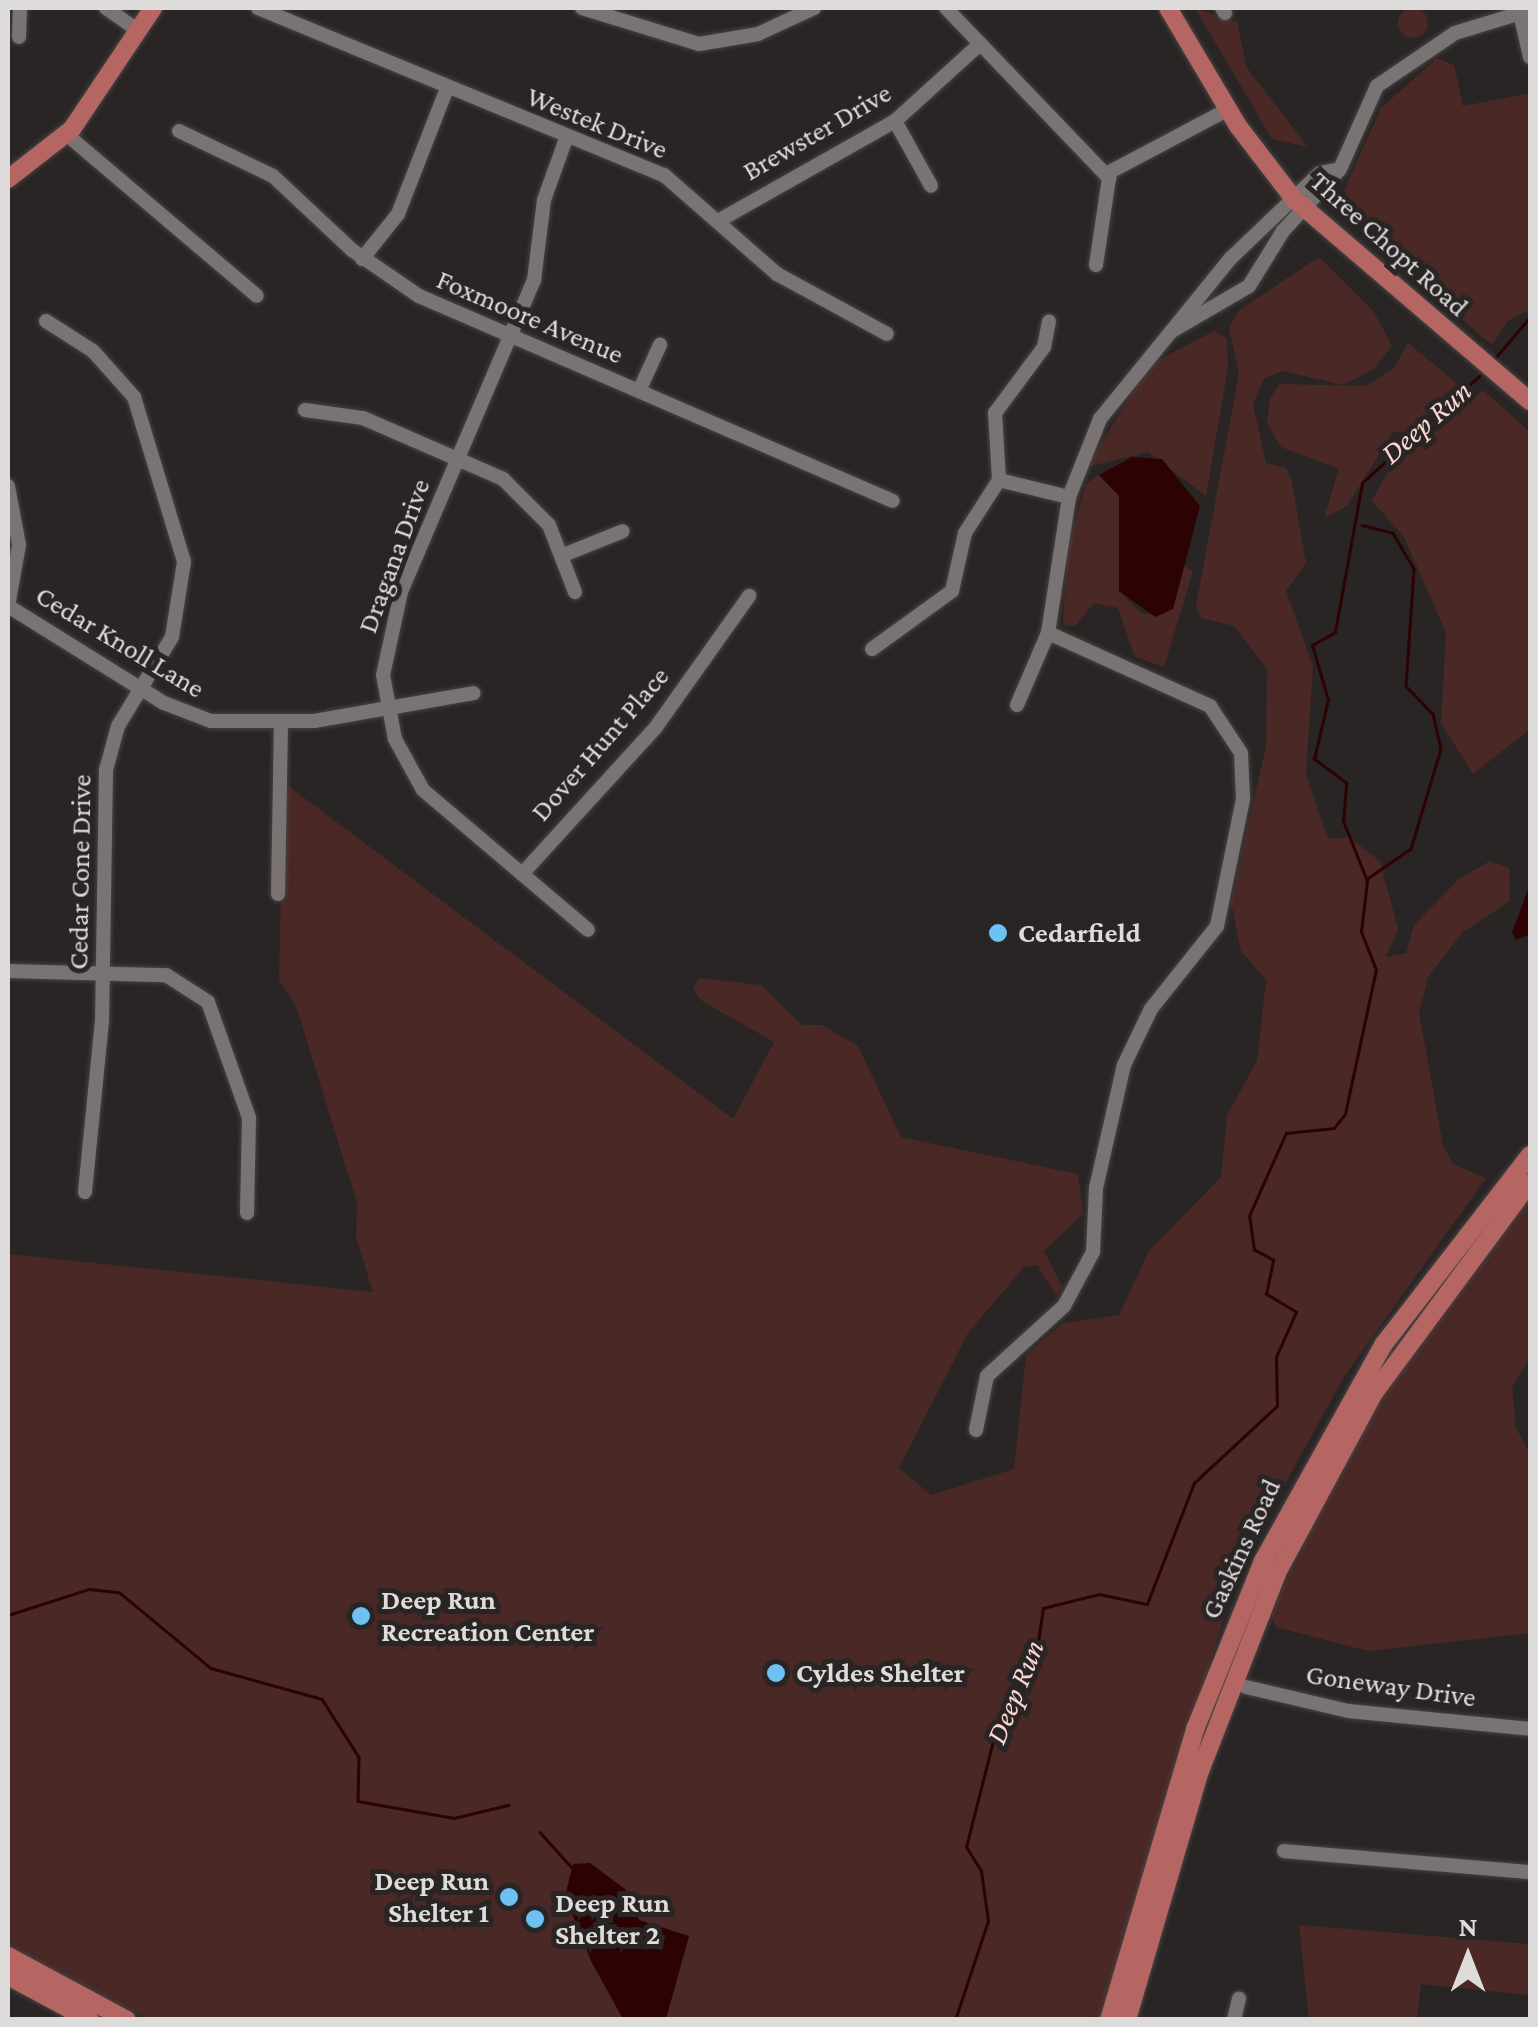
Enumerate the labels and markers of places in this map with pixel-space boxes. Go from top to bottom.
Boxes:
place label: Cedarfield [1018,916,1141,950]
marker: Cedarfield [987,922,1009,944]
place label: Deep Run Recreation Center [381,1583,595,1649]
marker: Deep Run Recreation Center [350,1605,372,1627]
place label: Cyldes Shelter [796,1656,965,1690]
marker: Cyldes Shelter [765,1662,787,1684]
place label: Deep Run Shelter 1 [374,1864,489,1930]
marker: Deep Run Shelter 1 [498,1886,520,1908]
place label: Deep Run Shelter 2 [555,1886,670,1952]
marker: Deep Run Shelter 2 [524,1908,546,1930]

